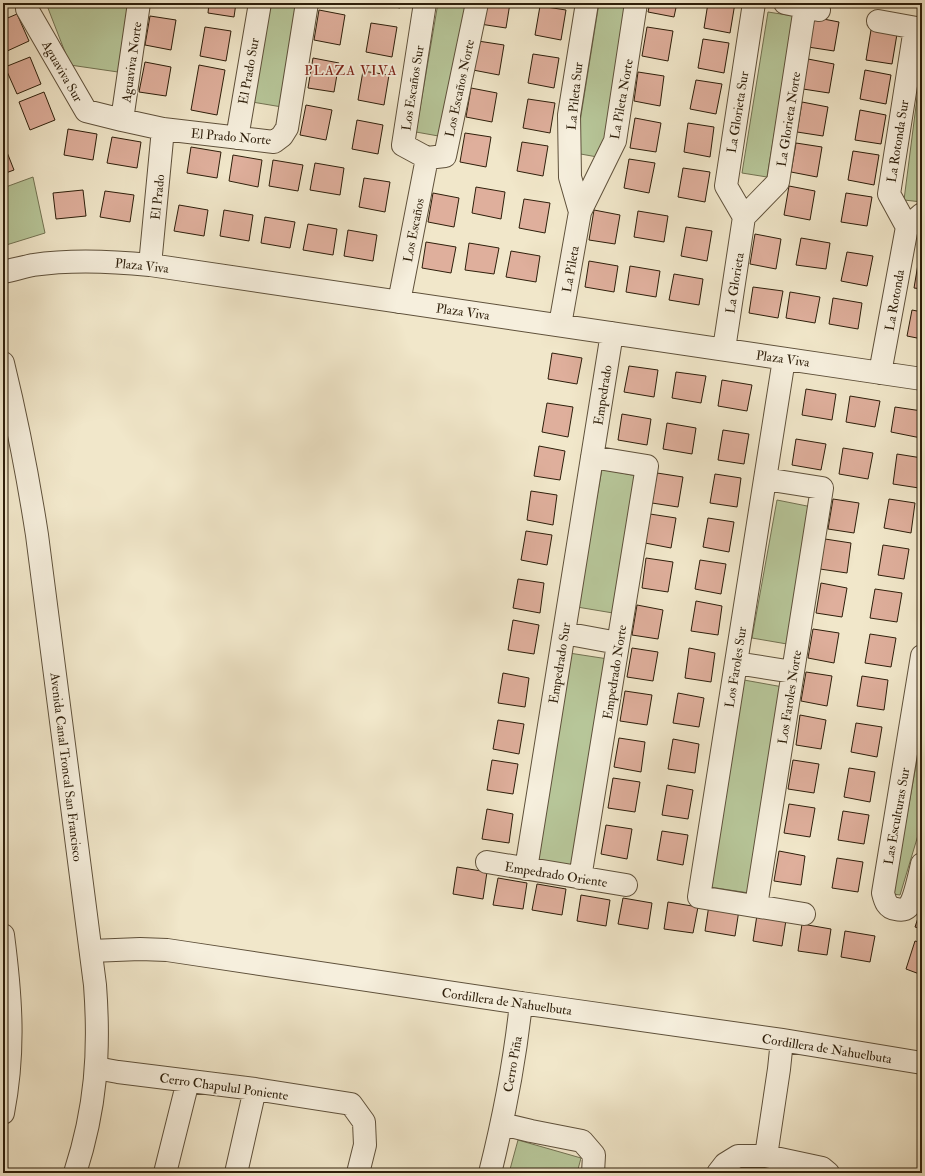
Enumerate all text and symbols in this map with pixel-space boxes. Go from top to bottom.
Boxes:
street label: Aguaviva Norte [118,20,146,105]
street label: Aguaviva Sur [38,37,86,105]
street label: El Prado Sur [235,37,263,106]
street label: Los Escaños Norte [442,37,478,139]
street label: Los Escaños Sur [398,44,428,132]
street label: La Pileta Norte [607,57,637,141]
street label: La Pileta Sur [563,61,587,131]
district label: PLAZA VIVA [304,62,398,79]
street label: La Glorieta Sur [724,70,752,154]
street label: La Glorieta Norte [774,70,804,168]
street label: La Rotonda Sur [884,99,912,184]
street label: El Prado Norte [190,126,272,149]
street label: El Prado [148,174,168,221]
street label: Los Escaños [400,196,428,263]
street label: La Pileta [559,244,583,294]
street label: La Glorieta [722,251,748,315]
street label: Plaza Viva [114,255,170,277]
street label: La Rotonda [882,268,908,332]
street label: Plaza Viva [435,300,491,324]
street label: Plaza Viva [755,347,811,371]
street label: Empedrado [590,364,617,427]
street label: Empedrado Sur [546,621,575,705]
street label: Empedrado Norte [600,623,631,721]
street label: Los Faroles Sur [722,625,750,709]
street label: Los Faroles Norte [775,648,805,745]
street label: Avenida Canal Troncal San Francisco [46,671,86,863]
street label: Las Esculturas Sur [881,766,913,866]
street label: Empedrado Oriente [503,859,609,892]
street label: Cordillera de Nahuelbuta [441,985,574,1019]
street label: Cordillera de Nahuelbuta [761,1031,894,1067]
street label: Cerro Piña [500,1034,526,1093]
street label: Cerro Chapulul Poniente [158,1070,290,1105]

